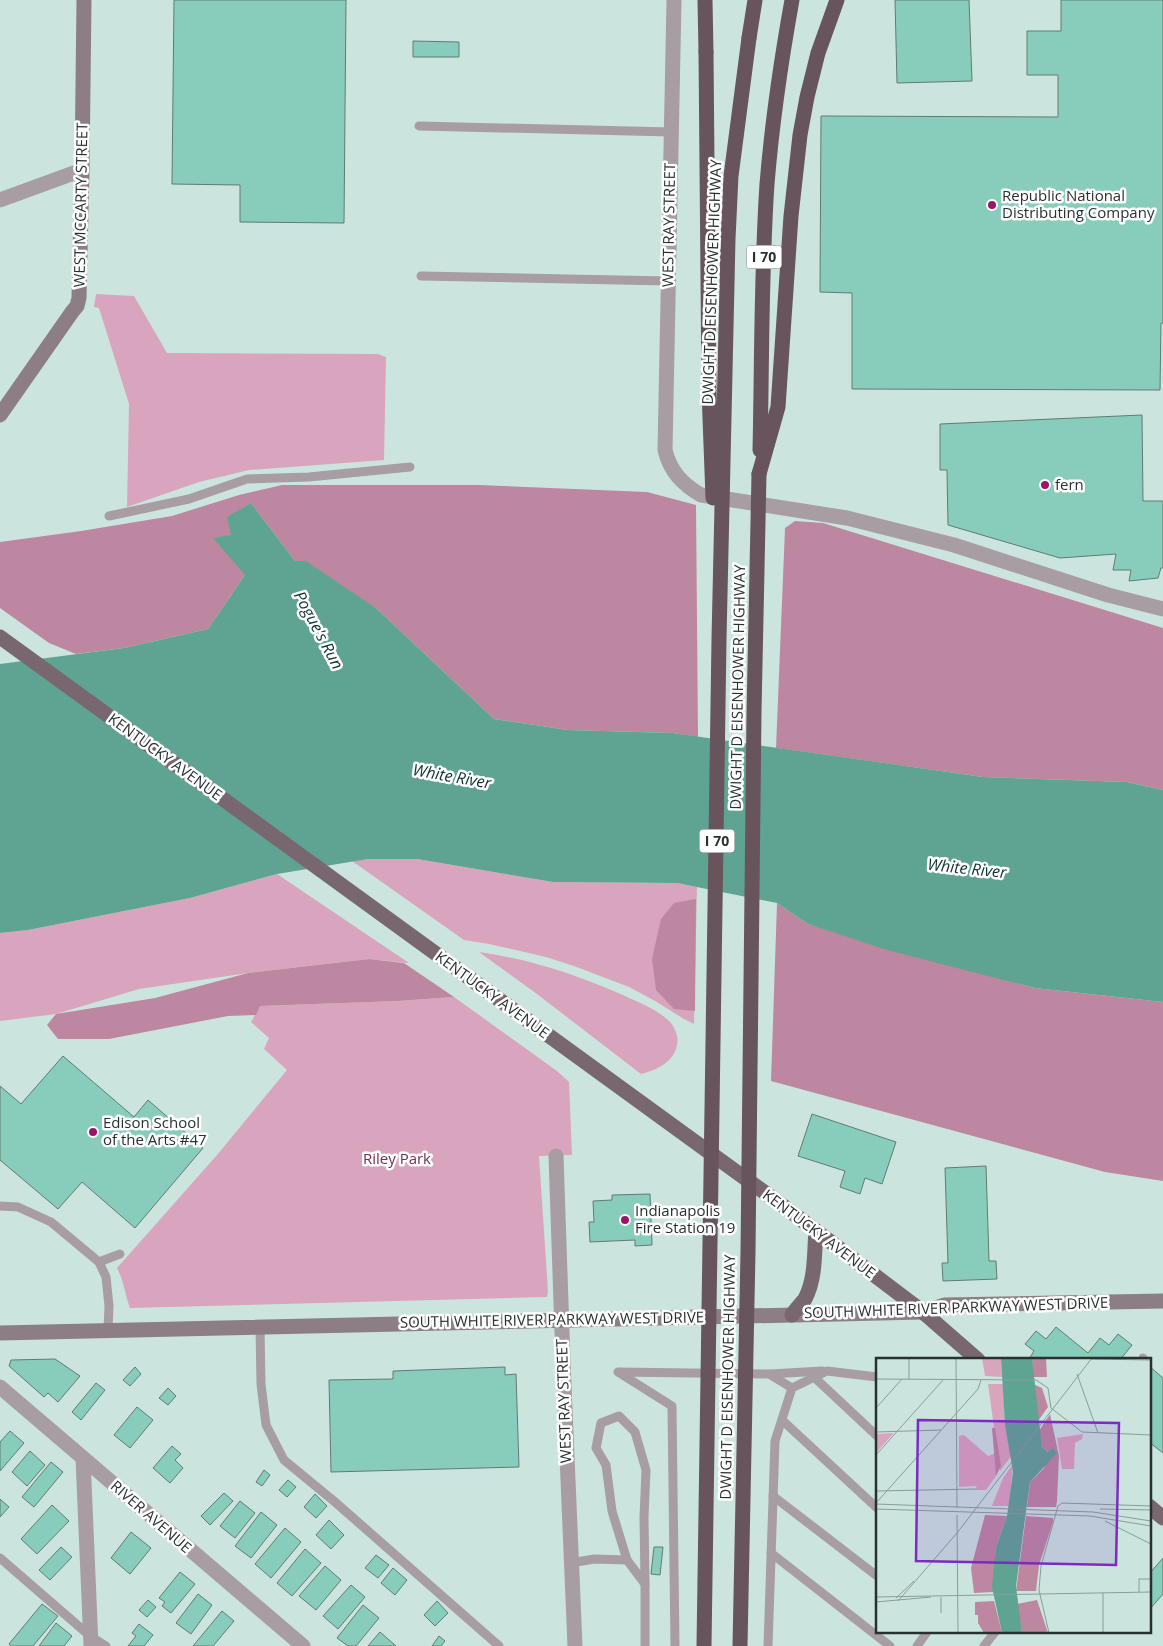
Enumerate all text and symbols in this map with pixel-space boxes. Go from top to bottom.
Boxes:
street label: WEST MCCARTY STREET [69,122,91,288]
street label: DWIGHT D EISENHOWER HIGHWAY [697,158,725,405]
street label: WEST RAY STREET [657,162,679,287]
place label: Republic National Distributing Company [1002,185,1155,222]
marker: Republic National Distributing Company [986,199,998,211]
road number: I 70 [746,246,782,268]
place label: fern [1055,474,1084,494]
marker: fern [1039,479,1051,491]
street label: DWIGHT D EISENHOWER HIGHWAY [725,564,749,810]
water label: Pogue's Run [289,587,349,673]
street label: KENTUCKY AVENUE [105,708,227,804]
water label: White River [411,758,494,794]
road number: I 70 [700,829,734,852]
water label: White River [926,853,1008,883]
street label: KENTUCKY AVENUE [432,946,554,1042]
place label: Edison School of the Arts #47 [103,1112,207,1149]
marker: Edison School of the Arts #47 [87,1126,99,1138]
park label: Riley Park [363,1148,431,1168]
street label: KENTUCKY AVENUE [759,1184,880,1282]
place label: Indianapolis Fire Station 19 [635,1200,735,1237]
marker: Indianapolis Fire Station 19 [619,1214,631,1226]
street label: DWIGHT D EISENHOWER HIGHWAY [715,1254,739,1500]
street label: SOUTH WHITE RIVER PARKWAY WEST DRIVE [804,1292,1108,1322]
street label: SOUTH WHITE RIVER PARKWAY WEST DRIVE [400,1306,704,1332]
street label: WEST RAY STREET [551,1338,575,1463]
inset map [876,1358,1150,1634]
street label: RIVER AVENUE [107,1475,196,1557]

